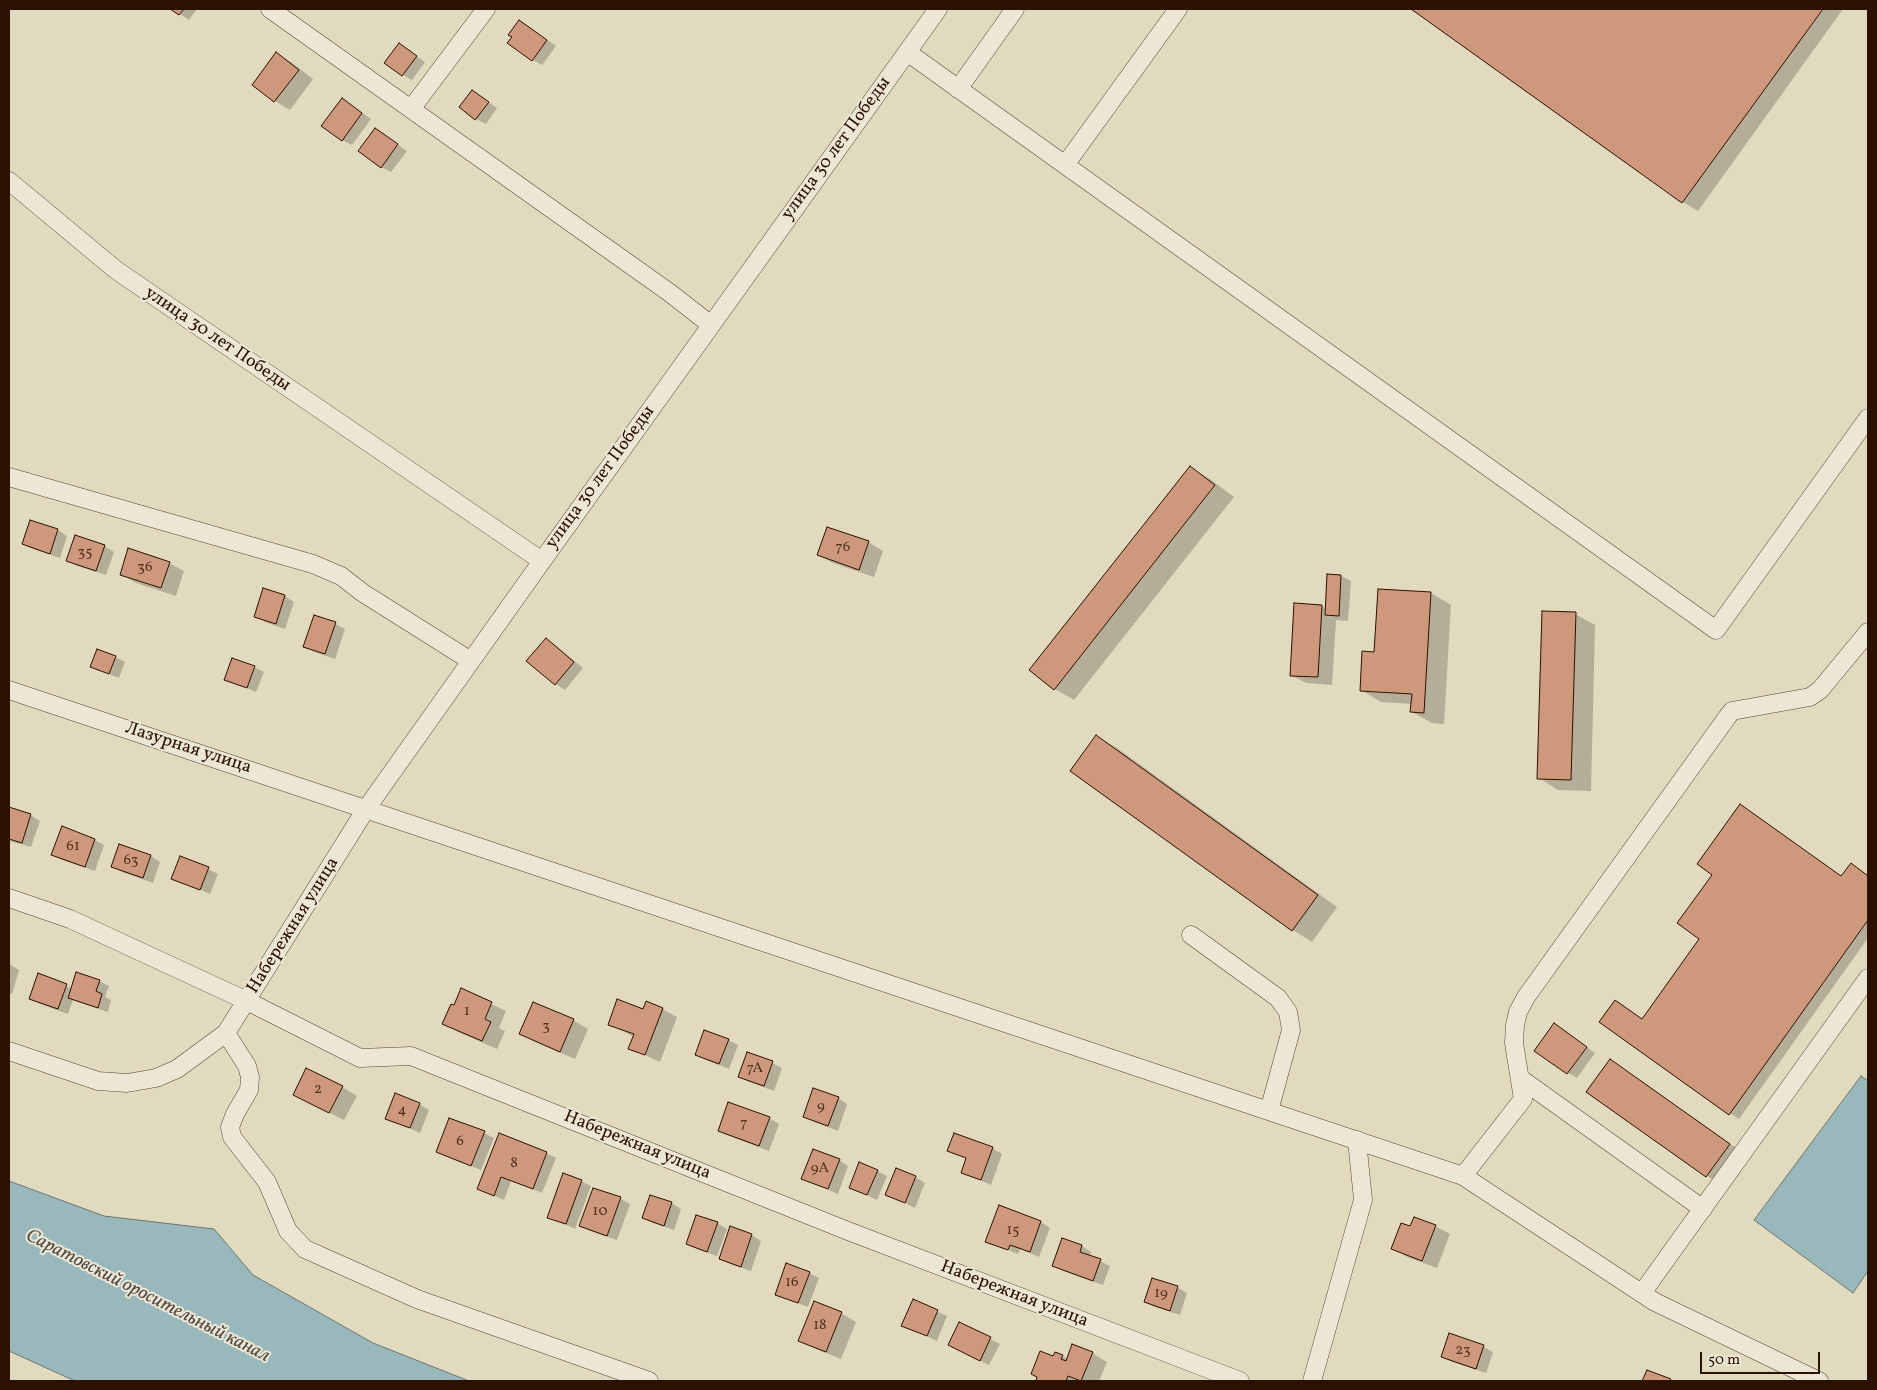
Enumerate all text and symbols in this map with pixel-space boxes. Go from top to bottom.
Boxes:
street label: улица 30 лет Победы [778,73,896,225]
street label: улица 30 лет Победы [140,283,294,397]
street label: улица 30 лет Победы [542,402,660,554]
house number: 76 [836,539,850,557]
house number: 35 [78,544,92,562]
house number: 36 [137,559,153,577]
street label: Лазурная улица [122,718,254,780]
house number: 61 [66,838,80,856]
house number: 63 [123,852,139,870]
street label: Набережная улица [243,854,345,998]
house number: 1 [464,1003,470,1021]
house number: 3 [542,1018,550,1036]
house number: 7А [747,1060,763,1078]
house number: 2 [314,1081,322,1099]
house number: 9 [817,1098,825,1116]
house number: 4 [398,1102,406,1120]
street label: Набережная улица [560,1107,714,1185]
house number: 7 [740,1115,748,1133]
house number: 6 [456,1133,464,1151]
house number: 8 [510,1155,518,1173]
house number: 9А [811,1160,829,1178]
house number: 10 [593,1203,607,1221]
house number: 15 [1006,1222,1020,1240]
water label: Саратовский оросительный канал [21,1225,273,1369]
street label: Набережная улица [937,1257,1091,1333]
house number: 16 [785,1274,799,1292]
house number: 19 [1154,1285,1168,1303]
house number: 18 [813,1317,827,1335]
house number: 23 [1455,1342,1471,1360]
scale bar [1702,1342,1822,1374]
text: 50 m [1708,1350,1740,1371]

